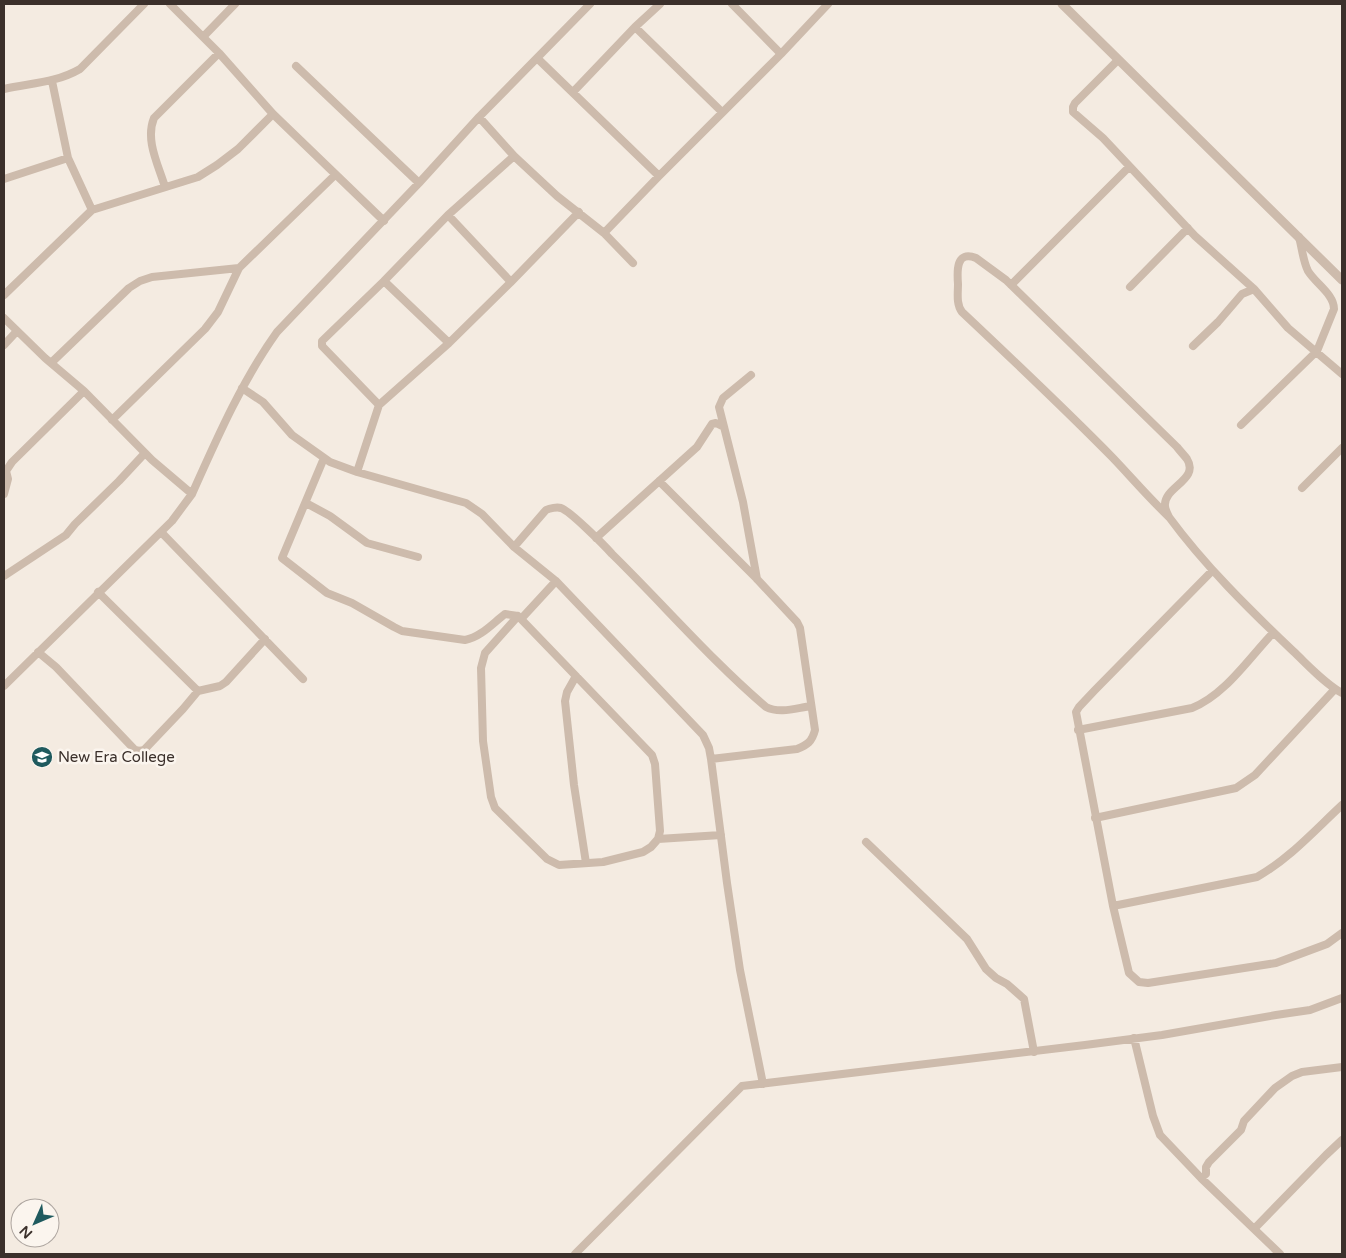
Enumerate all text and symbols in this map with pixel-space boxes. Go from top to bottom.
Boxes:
school or university icon: New Era College [30,745,54,769]
place label: New Era College [58,748,175,766]
north arrow [10,1198,60,1248]
text: N [16,1222,36,1242]

